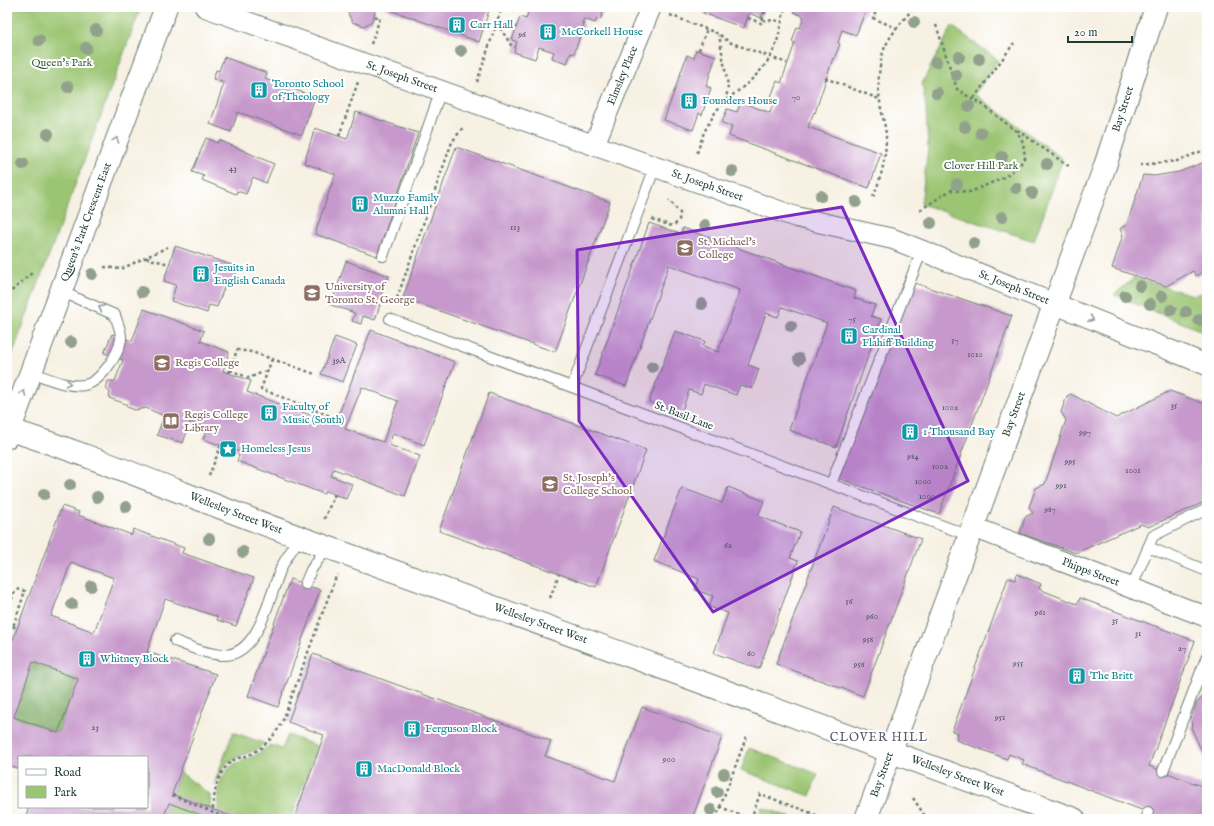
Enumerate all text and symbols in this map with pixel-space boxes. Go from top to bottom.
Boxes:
building icon: Carr Hall [447,15,467,35]
place label: Carr Hall [470,18,513,32]
scale bar [1068,18,1132,44]
building icon: McCorkell House [538,22,558,42]
place label: McCorkell House [561,25,643,39]
text: 20 m [1074,25,1097,40]
house number: 96 [517,29,526,40]
street label: Elmsley Place [604,44,641,107]
park label: Queen's Park [32,56,93,70]
street label: St. Joseph Street [364,58,440,96]
place label: Toronto School of Theology [272,77,344,104]
building icon: Toronto School of Theology [249,80,269,100]
street label: Bay Street [1109,84,1137,134]
building icon: Founders House [679,91,699,111]
house number: 70 [792,92,800,103]
place label: Founders House [702,94,777,108]
one-way arrow [111,137,119,144]
park label: Clover Hill Park [944,159,1018,173]
street label: Queen's Park Crescent East [58,160,115,284]
house number: 43 [229,163,237,174]
street label: St. Joseph Street [670,166,745,205]
place label: Muzzo Family Alumni Hall [372,191,439,218]
building icon: Muzzo Family Alumni Hall [350,194,370,214]
house number: 113 [510,222,520,233]
place label: St. Michael's College [698,235,756,262]
school or university icon: St. Michael's College [675,238,695,258]
place label: Jesuits in English Canada [212,261,286,288]
building icon: Jesuits in English Canada [191,264,211,284]
street label: St. Joseph Street [977,267,1051,308]
place label: University of Toronto St. George [325,280,415,307]
school or university icon: University of Toronto St. George [302,283,322,303]
one-way arrow [97,305,104,313]
house number: 75 [848,314,856,325]
one-way arrow [1087,314,1094,322]
place label: Cardinal Flahiff Building [862,323,935,350]
building icon: Cardinal Flahiff Building [839,326,859,346]
house number: 57 [951,335,959,346]
house number: 1010 [967,349,983,360]
school or university icon: Regis College [152,353,172,373]
house number: 39A [332,355,347,366]
place label: Regis College [175,356,239,370]
one-way arrow [64,379,71,387]
one-way arrow [18,390,26,397]
street label: Bay Street [999,390,1029,439]
street label: St. Basil Lane [653,398,715,434]
place label: Faculty of Music (South) [282,400,345,427]
house number: 35 [1171,400,1178,411]
house number: 1002 [942,402,958,413]
building icon: Faculty of Music (South) [259,403,279,423]
place label: Regis College Library [184,408,248,435]
library icon: Regis College Library [161,411,181,431]
building icon: 1 Thousand Bay [900,422,920,442]
place label: 1 Thousand Bay [923,425,996,439]
house number: 997 [1078,427,1091,438]
place icon: Homeless Jesus [218,439,238,459]
place label: Homeless Jesus [241,442,311,456]
house number: 984 [906,451,920,462]
house number: 995 [1063,456,1076,467]
house number: 1002 [932,461,948,472]
house number: 1001 [1125,465,1141,476]
place label: St. Joseph's College School [563,471,632,498]
school or university icon: St. Joseph's College School [540,474,560,494]
house number: 1000 [915,476,931,487]
house number: 991 [1054,480,1067,491]
street label: Wellesley Street West [188,489,284,537]
house number: 1000 [919,491,935,502]
house number: 987 [1043,504,1056,515]
house number: 62 [724,540,732,551]
street label: Phipps Street [1060,555,1122,590]
house number: 56 [845,596,853,607]
street label: Wellesley Street West [492,600,589,647]
house number: 961 [1033,607,1046,618]
house number: 960 [865,611,878,622]
house number: 35 [1112,615,1119,626]
house number: 31 [1135,628,1141,639]
house number: 958 [862,634,874,645]
house number: 27 [1178,643,1186,654]
house number: 60 [747,648,755,659]
building icon: Whitney Block [77,649,97,669]
place label: Whitney Block [100,652,169,666]
house number: 955 [1012,658,1024,669]
house number: 956 [853,659,865,670]
building icon: The Britt [1067,666,1087,686]
place label: The Britt [1090,669,1133,683]
house number: 951 [994,712,1005,723]
building icon: Ferguson Block [402,719,422,739]
house number: 23 [91,722,99,733]
place label: Ferguson Block [425,722,498,736]
district label: CLOVER HILL [830,730,928,745]
street label: Bay Street [867,750,897,799]
street label: Wellesley Street West [909,752,1006,800]
house number: 900 [662,754,675,765]
legend [18,756,148,808]
building icon: MacDonald Block [354,759,374,779]
place label: MacDonald Block [377,762,460,776]
text: Road [54,765,82,780]
text: Park [54,785,77,800]

